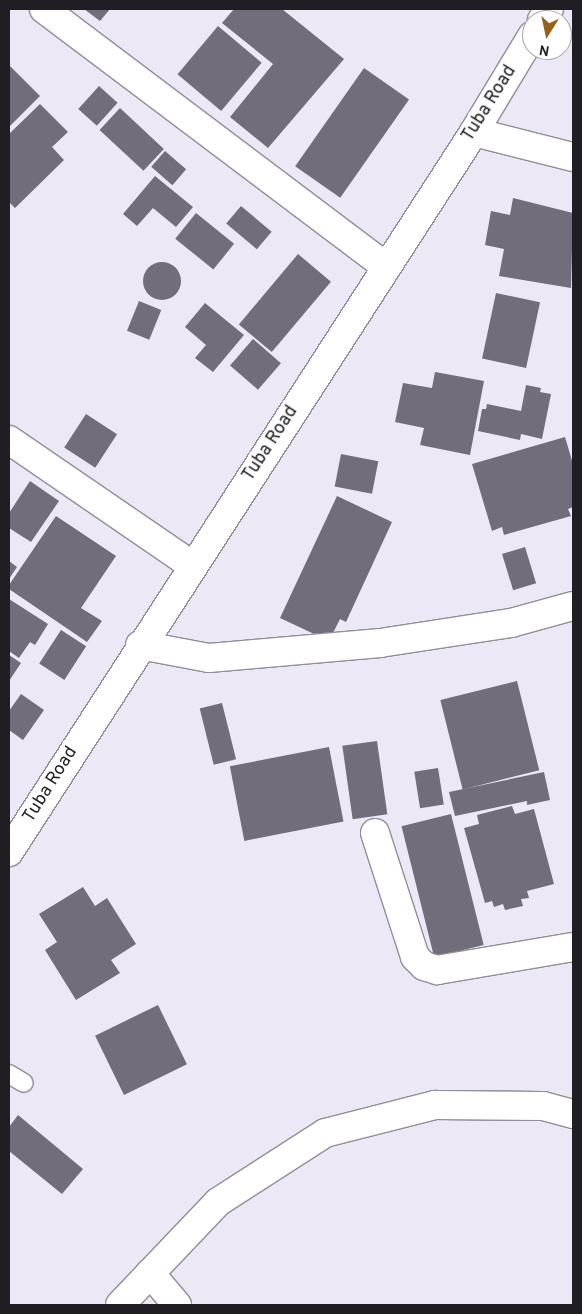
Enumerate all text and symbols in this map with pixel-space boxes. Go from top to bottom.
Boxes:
north arrow [522,10,572,60]
text: N [538,40,551,59]
street label: Tuba Road [458,62,522,146]
street label: Tuba Road [239,402,303,486]
street label: Tuba Road [19,743,83,827]

